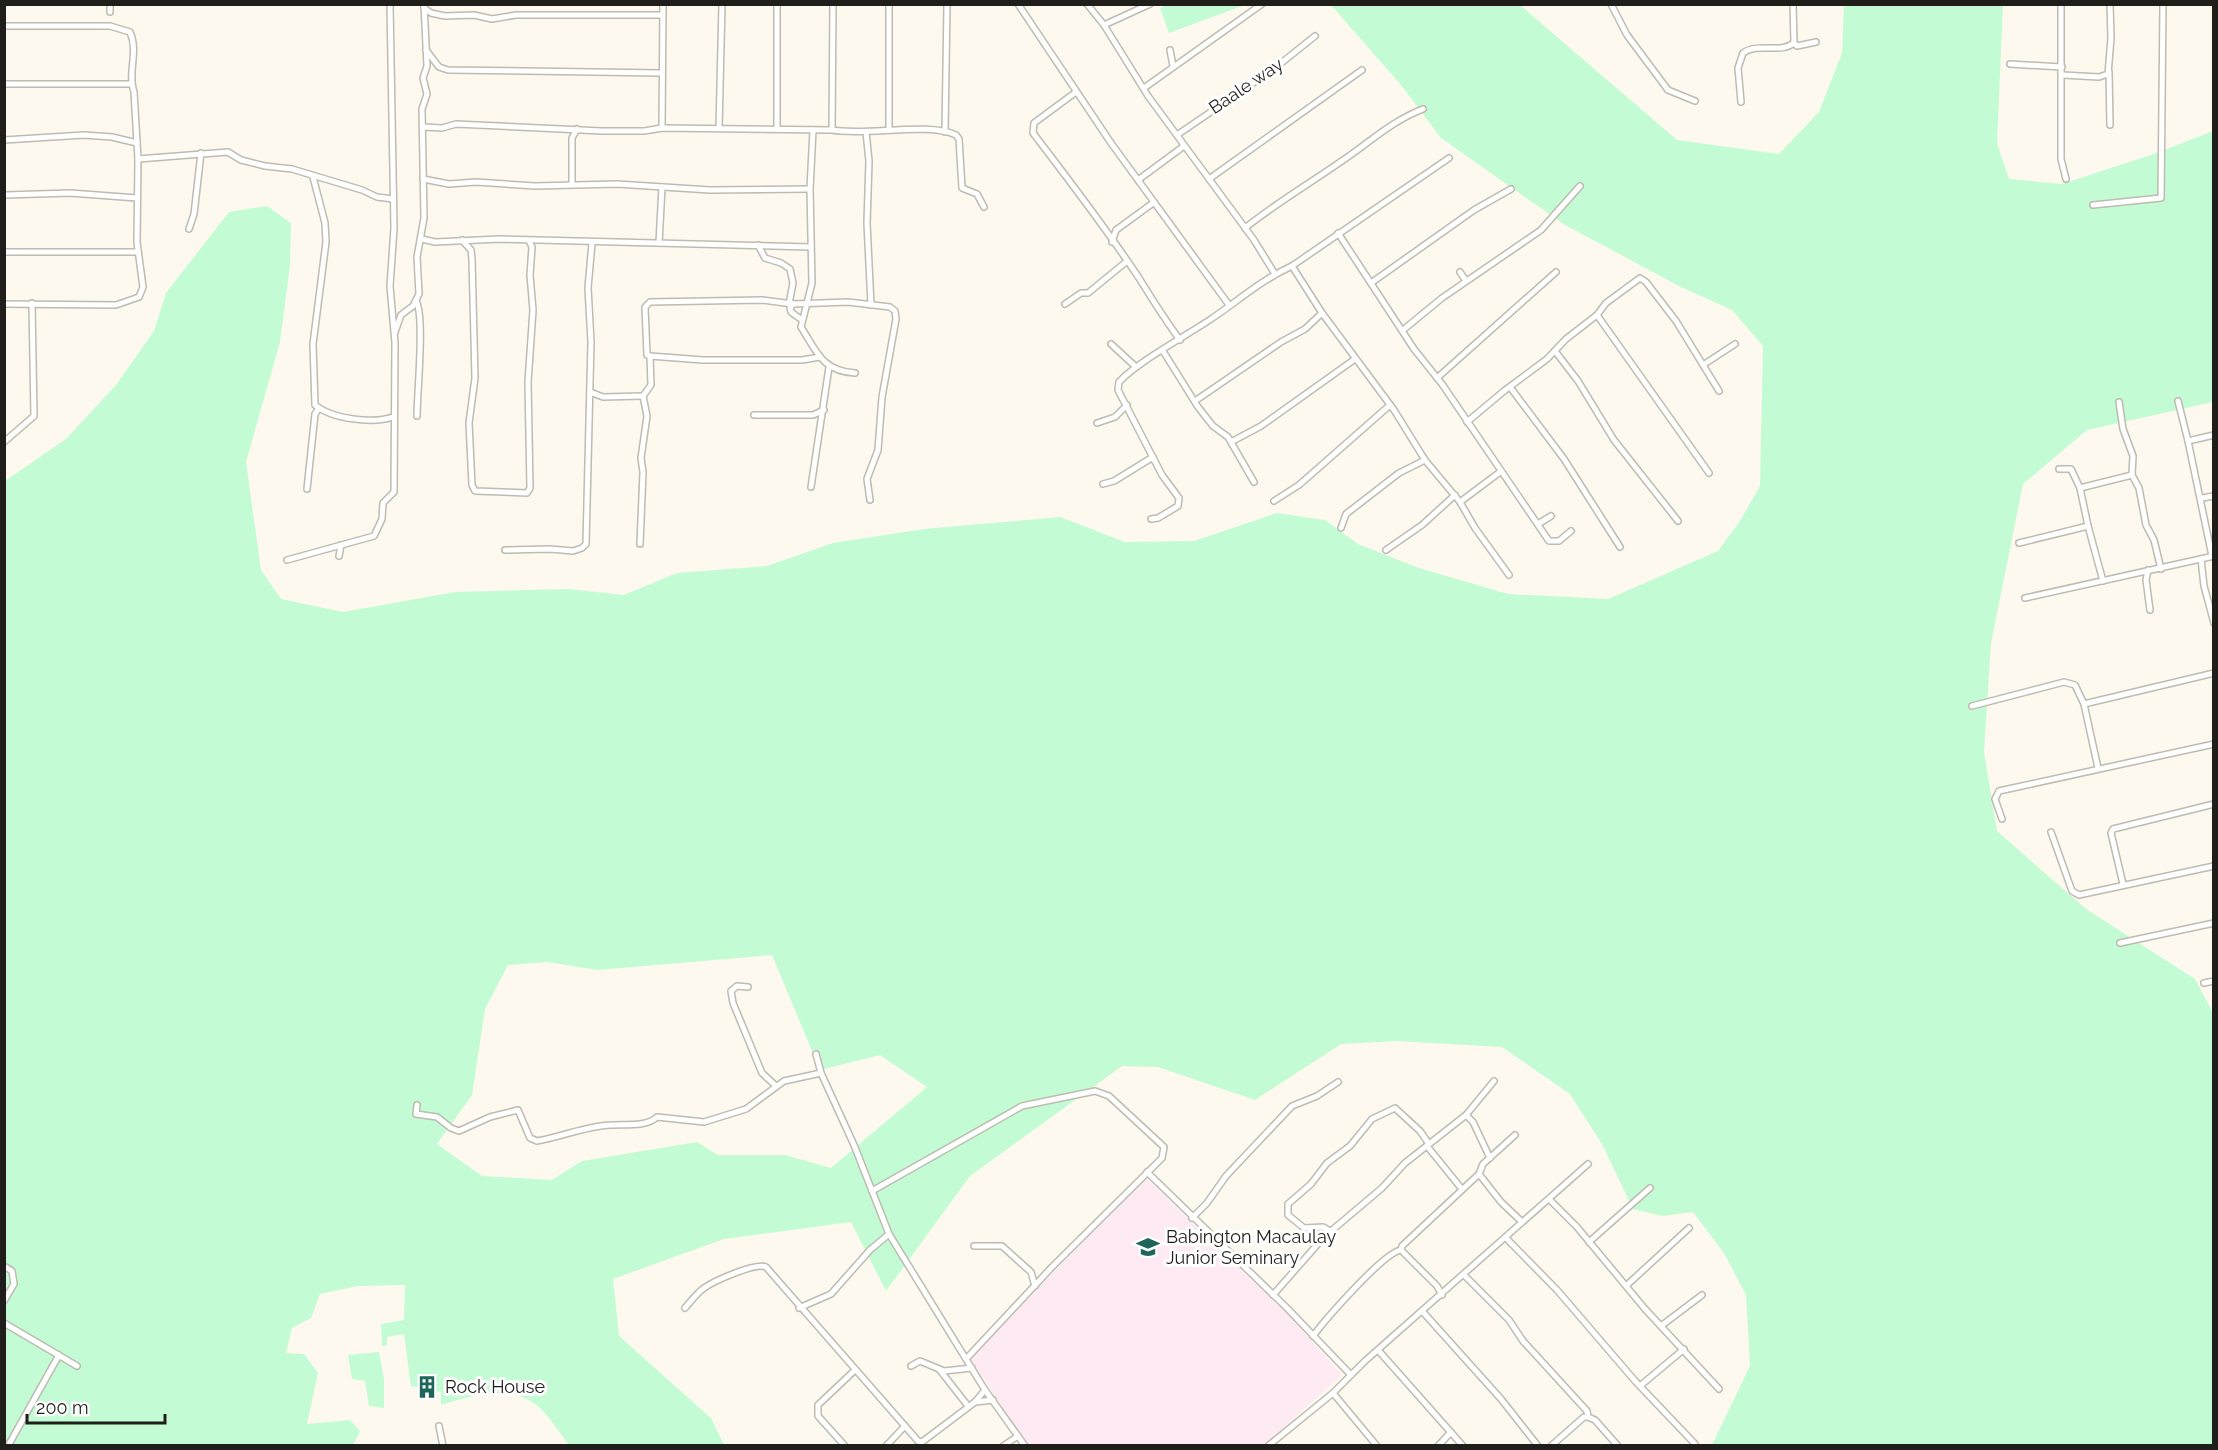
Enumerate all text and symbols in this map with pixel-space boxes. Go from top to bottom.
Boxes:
street label: Baale way [1205,53,1287,118]
place label: Babington Macaulay Junior Seminary [1166,1226,1336,1268]
school or university icon: Babington Macaulay Junior Seminary [1135,1234,1161,1260]
building icon: Rock House [414,1374,440,1400]
place label: Rock House [445,1376,545,1397]
scale bar [27,1387,165,1425]
text: 200 m [36,1397,89,1418]

